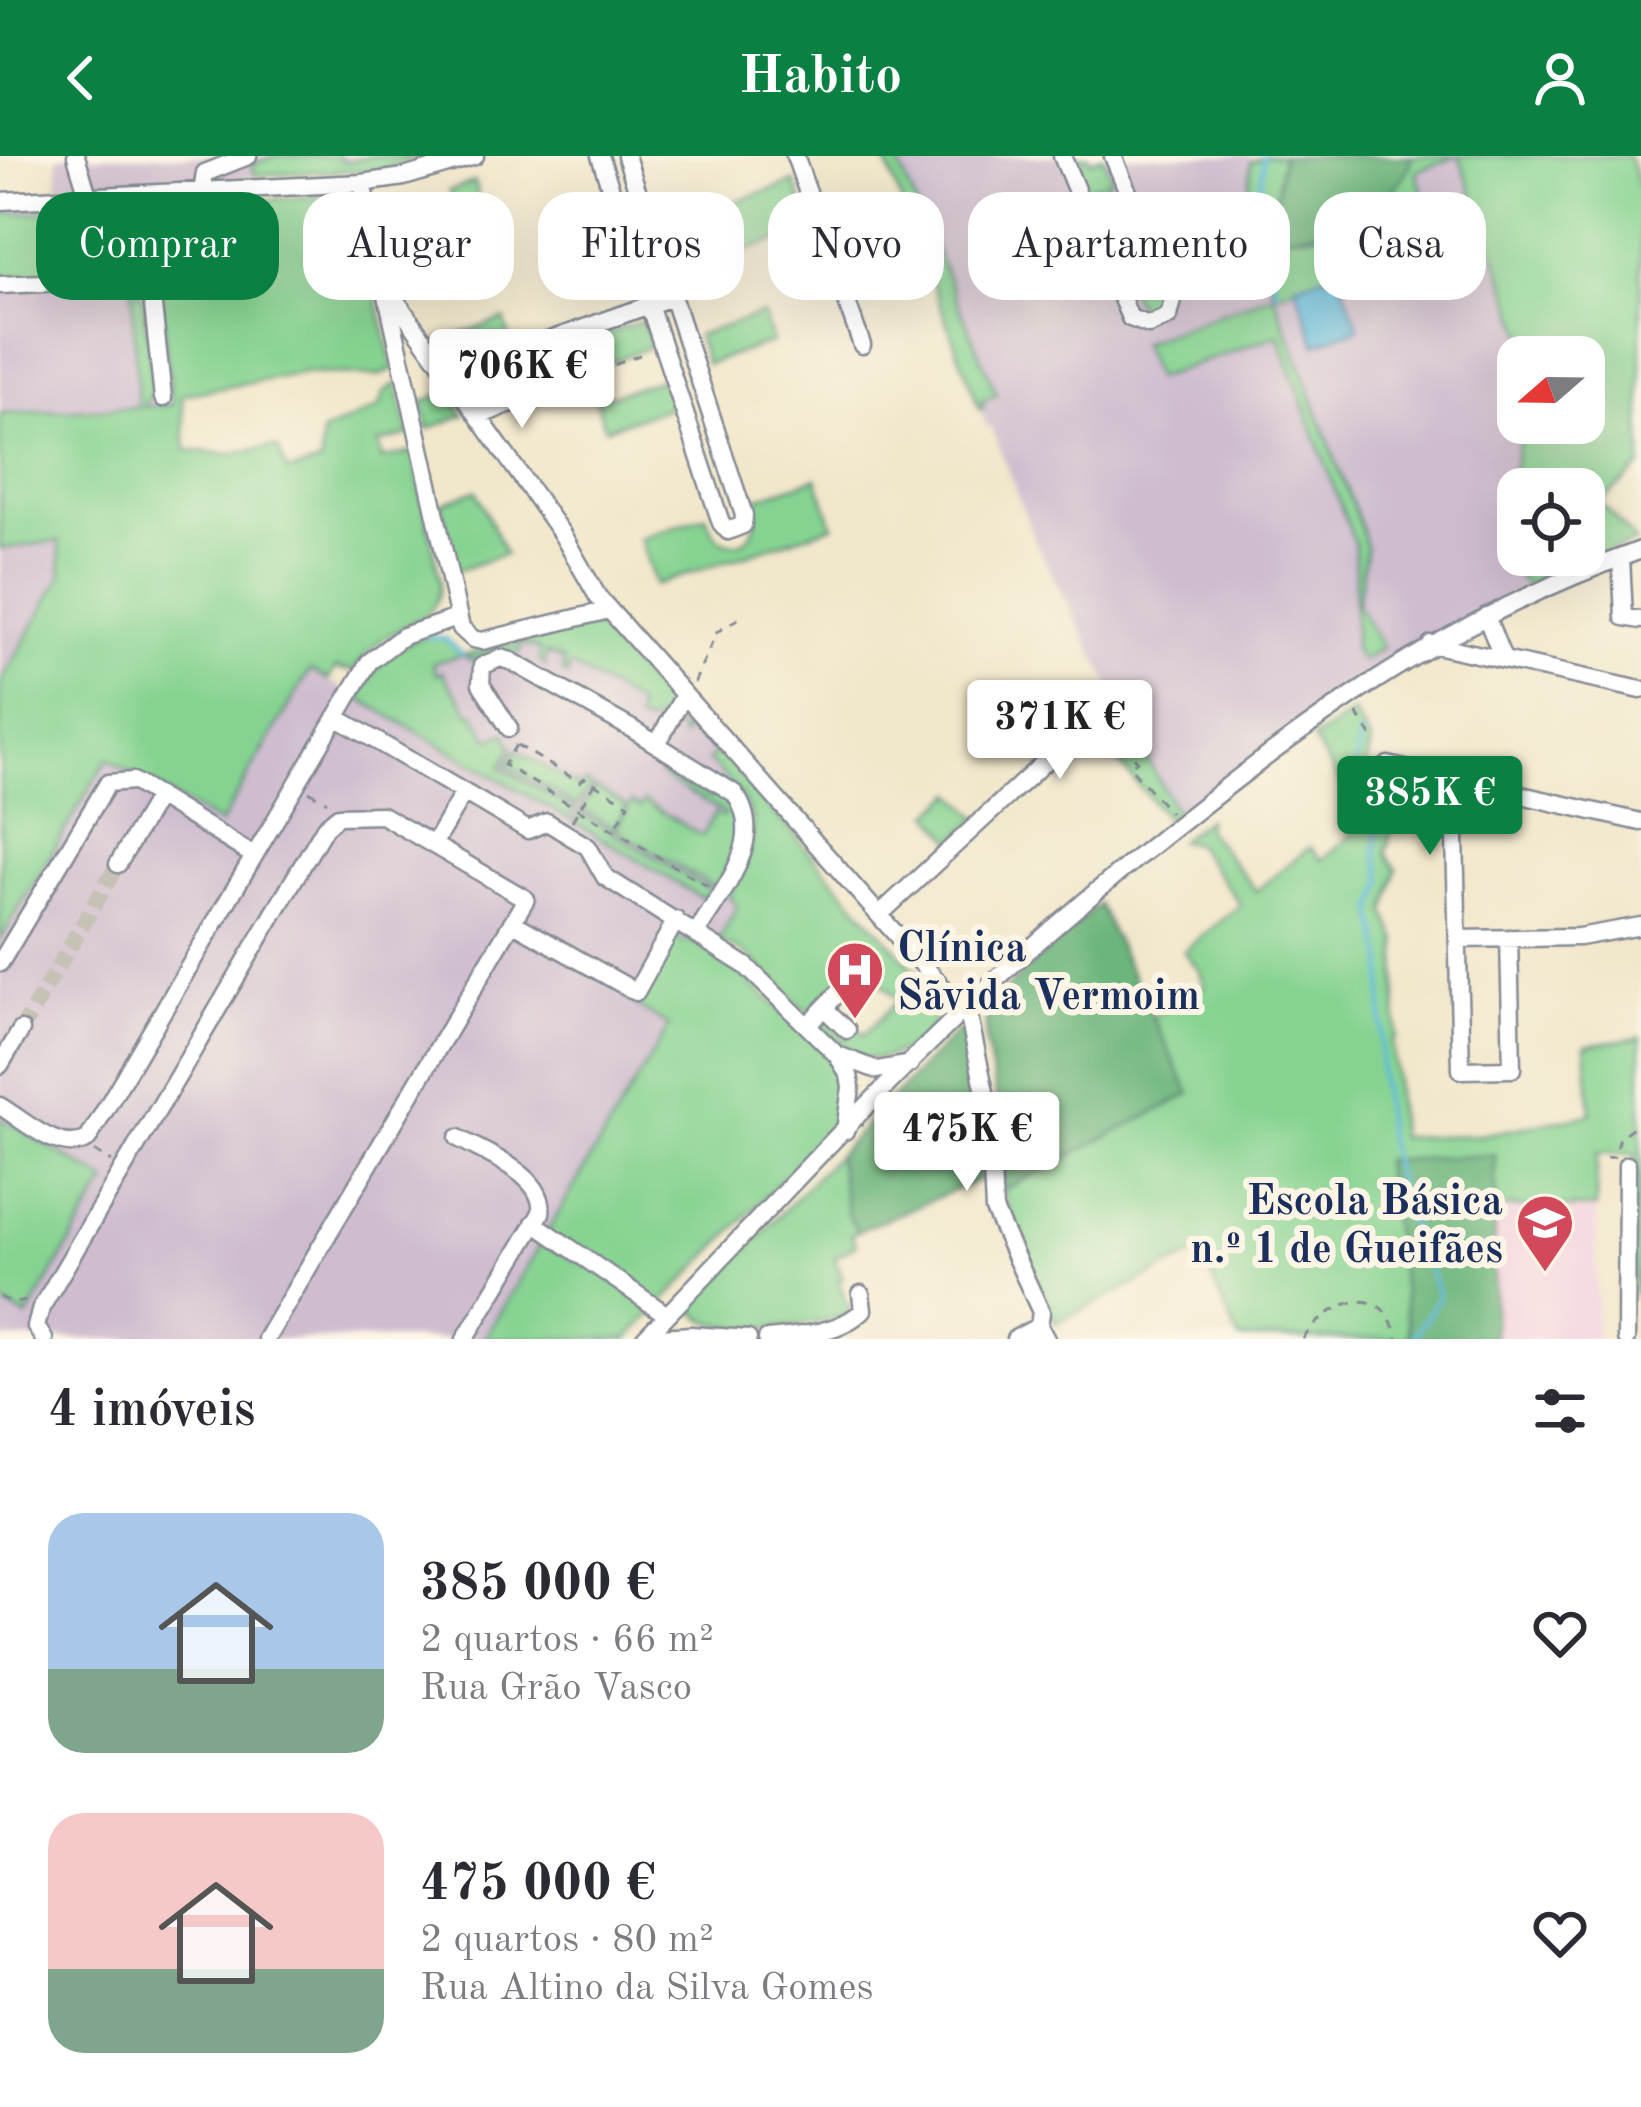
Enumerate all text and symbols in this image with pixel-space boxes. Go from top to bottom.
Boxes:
icon: back [48,45,114,111]
icon: person [1527,45,1593,111]
text: Habito [739,51,902,105]
chip: Comprar [36,192,279,300]
chip: Alugar [303,192,514,300]
chip: Filtros [538,192,744,300]
chip: Novo [768,192,944,300]
chip: Apartamento [968,192,1290,300]
chip: Casa [1314,192,1486,300]
pin: 706K € [424,329,620,431]
north arrow [1497,336,1605,444]
map controls [1497,336,1605,576]
text: 706K € [456,348,588,387]
button: locate [1497,468,1605,576]
pin: 371K € [962,680,1158,782]
text: 371K € [994,699,1126,738]
pin: 385K € [1332,756,1528,858]
text: 385K € [1364,775,1496,814]
place label: Clínica Sãvida Vermoim [897,929,1200,1019]
hospital icon: Clínica Sãvida Vermoim [824,939,886,1021]
pin: 475K € [869,1092,1065,1194]
text: 475K € [901,1111,1033,1150]
place label: Escola Básica n.º 1 de Gueifães [1190,1182,1503,1272]
school or university icon: Escola Básica n.º 1 de Gueifães [1514,1192,1576,1274]
icon: filters [1527,1378,1593,1444]
text: 4 imóveis [48,1386,255,1437]
text: 385 000 € [420,1560,656,1611]
icon: home [144,1561,288,1705]
icon: heart [1527,1600,1593,1666]
text: 2 quartos · 66 m² [420,1621,714,1660]
text: Rua Grão Vasco [420,1669,692,1708]
text: 475 000 € [420,1860,656,1911]
icon: home [144,1861,288,2005]
icon: heart [1527,1900,1593,1966]
text: 2 quartos · 80 m² [420,1921,714,1960]
text: Rua Altino da Silva Gomes [420,1969,873,2008]

